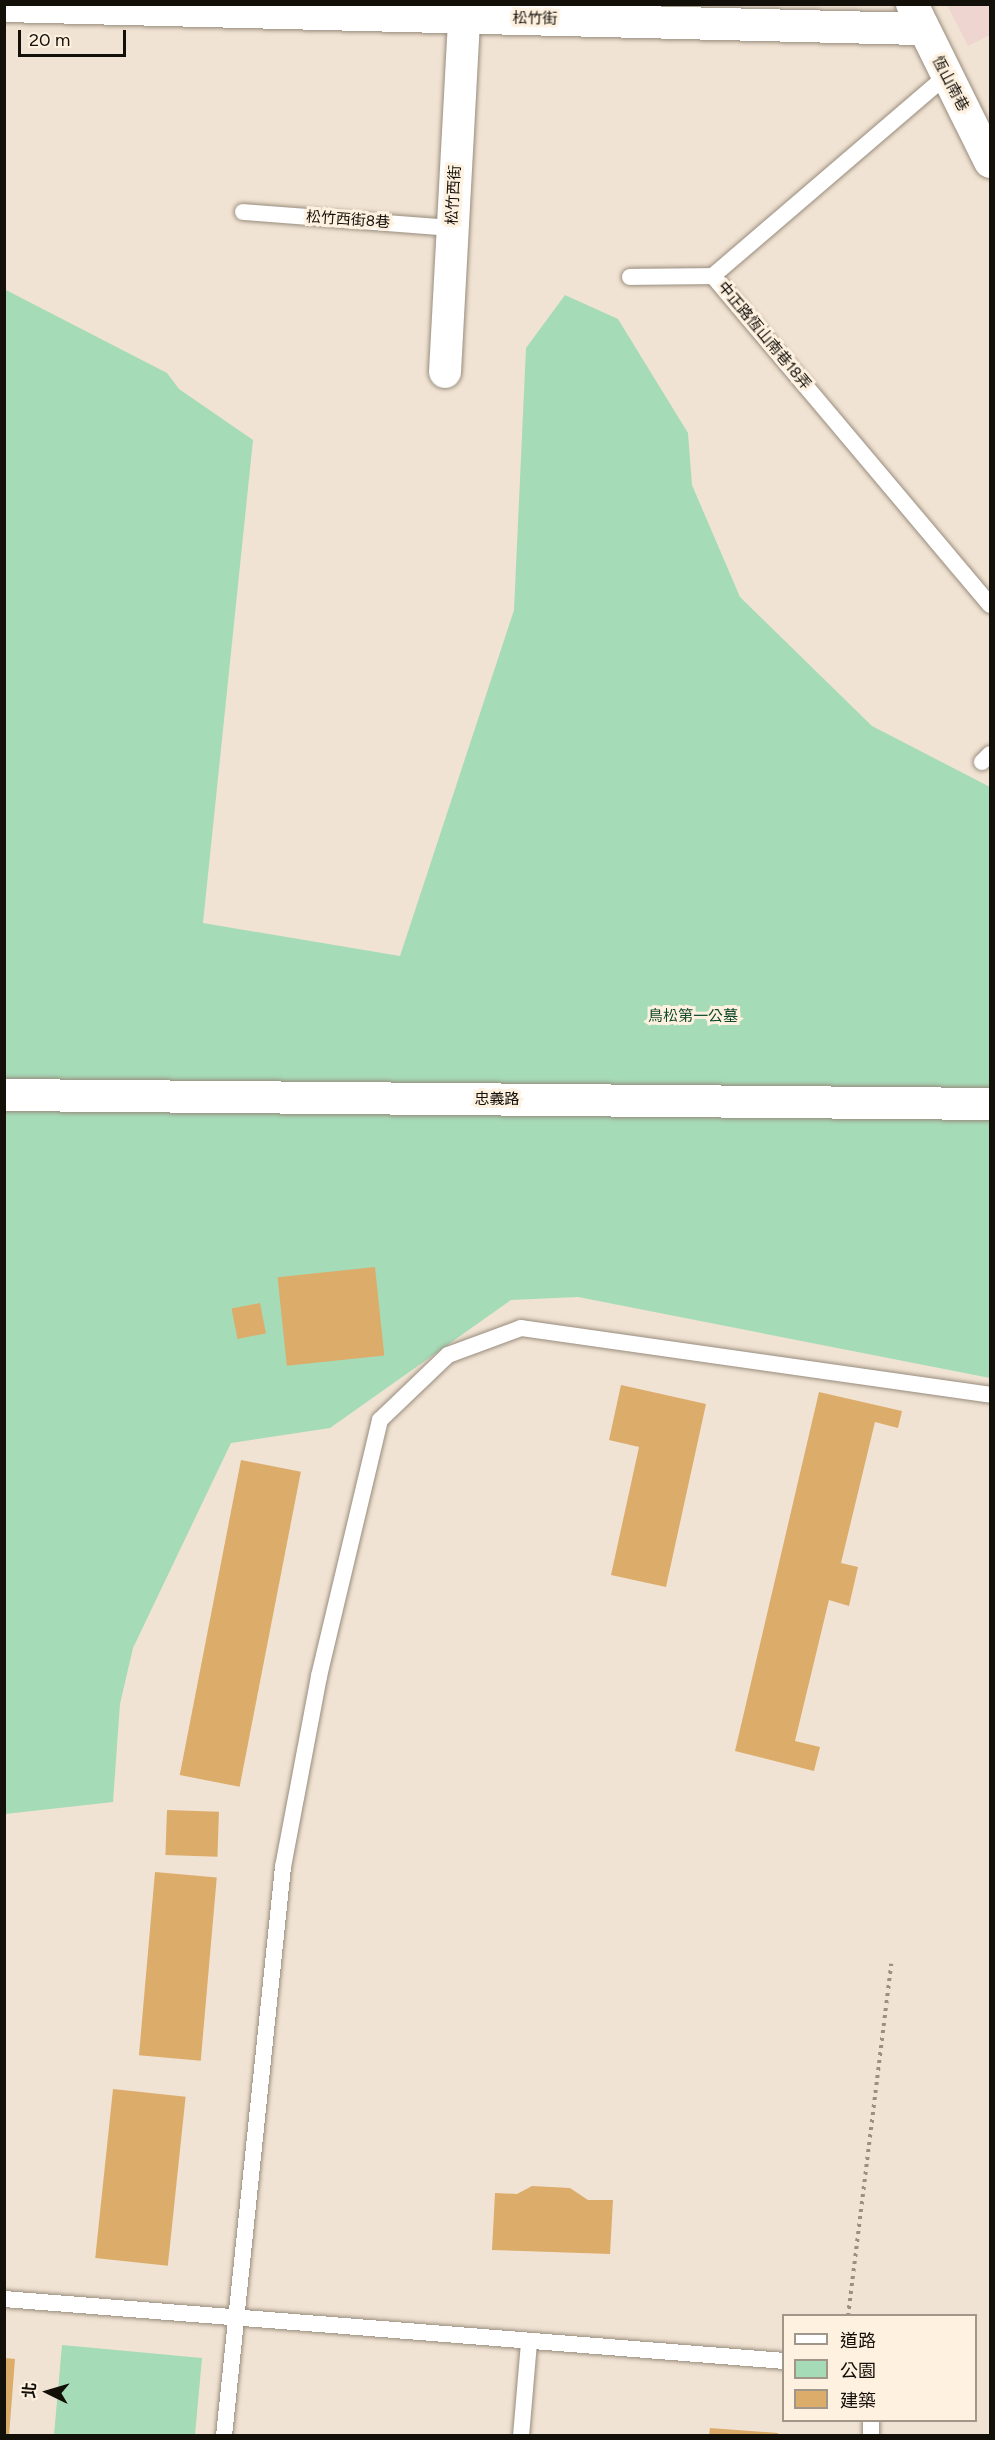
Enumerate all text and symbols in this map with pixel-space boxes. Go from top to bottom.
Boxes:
street label: 松竹街 [512,10,558,28]
scale bar [21,18,129,56]
text: 20 m [29,29,70,51]
street label: 恆山南巷 [928,53,972,115]
street label: 松竹西街 [443,165,465,225]
street label: 松竹西街8巷 [305,208,391,232]
street label: 中正路恆山南巷18弄 [714,278,814,394]
park label: 鳥松第一公墓 [648,1008,738,1026]
street label: 忠義路 [475,1091,519,1109]
legend [782,2314,977,2422]
text: 道路 [840,2330,876,2352]
text: 公園 [840,2360,876,2382]
north arrow [18,2362,78,2422]
text: 北 [19,2382,40,2399]
text: 建築 [840,2390,876,2412]

